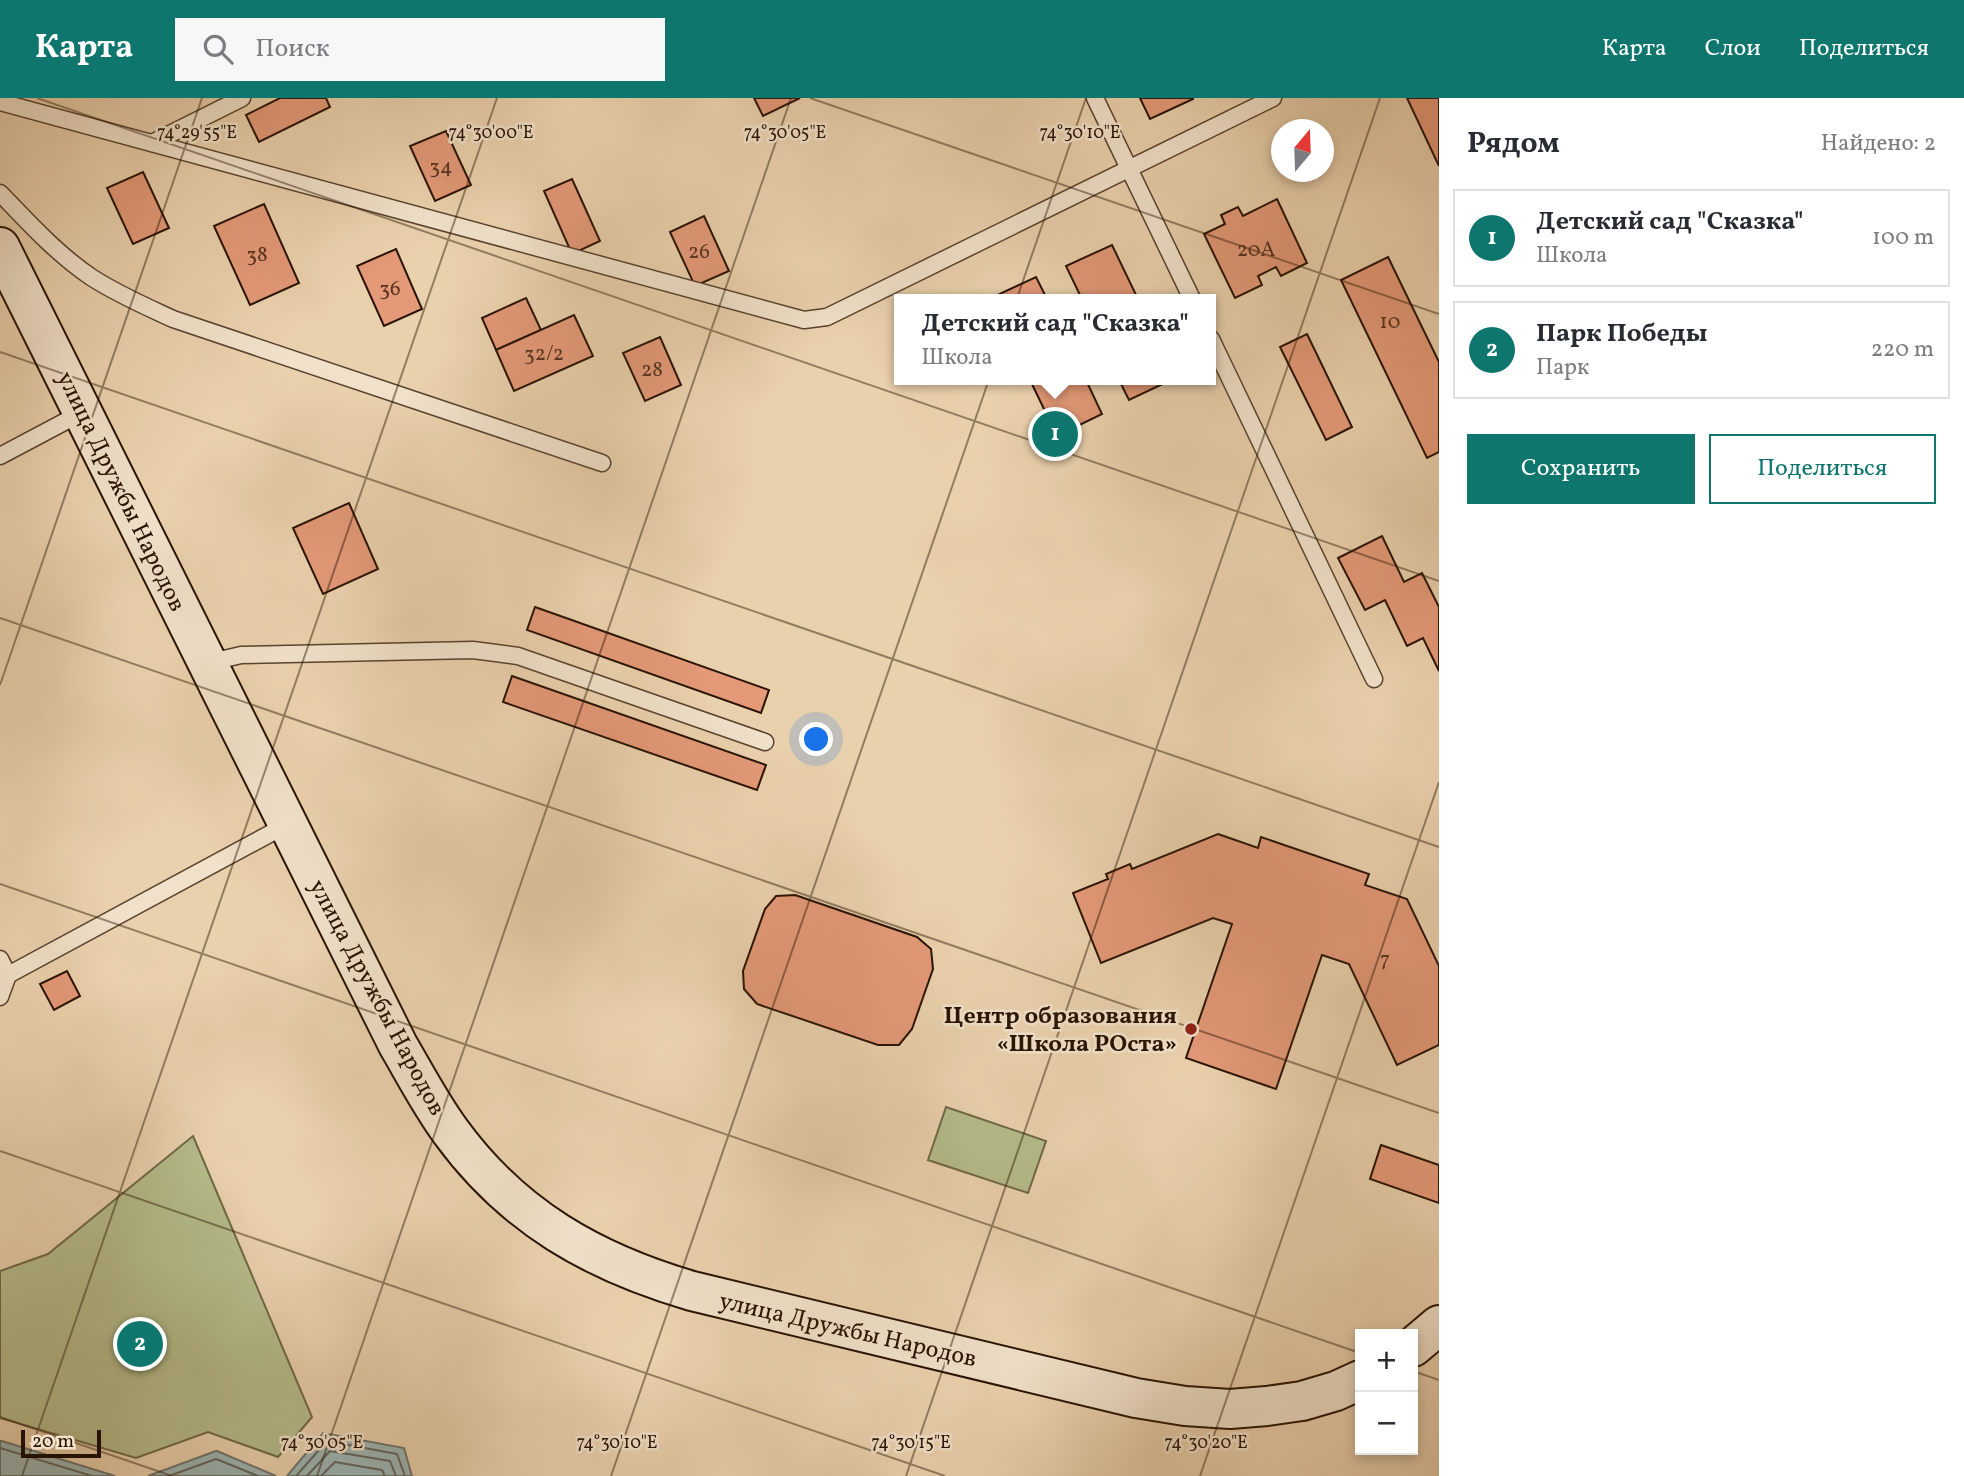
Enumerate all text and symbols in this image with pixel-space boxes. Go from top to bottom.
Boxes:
search box [175,18,665,81]
text: Карта [35,26,133,72]
icon: search [199,30,237,68]
text: Поиск [255,31,330,67]
text: Карта [1602,32,1667,66]
text: Слои [1705,32,1761,66]
text: Поделиться [1799,32,1929,66]
north arrow [1271,119,1334,182]
text: 74°29'55"E [157,121,237,146]
text: 74°30'00"E [448,121,534,146]
text: 74°30'05"E [744,121,827,146]
text: 74°30'10"E [1039,121,1121,146]
text: Рядом [1467,123,1560,165]
text: Найдено: 2 [1821,128,1936,160]
house number: 34 [429,153,453,182]
text: Детский сад "Сказка" [1536,204,1804,240]
text: 1 [1487,222,1497,254]
text: 100 m [1872,222,1934,254]
house number: 20А [1237,236,1275,265]
house number: 26 [688,238,710,267]
text: Школа [1536,240,1607,272]
house number: 38 [246,241,268,270]
house number: 36 [379,275,401,304]
popup [894,294,1216,385]
text: Детский сад "Сказка" [921,306,1189,342]
house number: 10 [1380,308,1400,337]
text: Парк Победы [1536,316,1707,352]
text: 2 [1486,334,1498,366]
text: 220 m [1871,334,1934,366]
house number: 32/2 [524,340,564,369]
text: Школа [921,342,993,374]
text: Парк [1536,352,1589,384]
house number: 28 [641,356,663,385]
street label: улица Дружбы Народов [47,366,193,618]
pin: 1 [1032,408,1078,460]
button: Сохранить [1467,434,1695,504]
button: Поделиться [1709,434,1936,504]
your location [799,722,833,756]
street label: улица Дружбы Народов [299,874,453,1122]
house number: 7 [1380,946,1390,975]
place label: Центр образования «Школа РОста» [944,1000,1177,1062]
marker: Центр образования «Школа РОста» [1183,1021,1199,1037]
street label: улица Дружбы Народов [715,1285,980,1377]
pin: 2 [117,1318,163,1370]
map controls [1355,1329,1418,1455]
button: + [1355,1329,1418,1392]
button: − [1355,1392,1418,1455]
scale bar [21,1427,102,1459]
text: 20 m [32,1429,74,1455]
text: 74°30'05"E [281,1431,364,1456]
text: 74°30'10"E [576,1431,658,1456]
text: 74°30'15"E [871,1431,951,1456]
text: 74°30'20"E [1164,1431,1248,1456]

